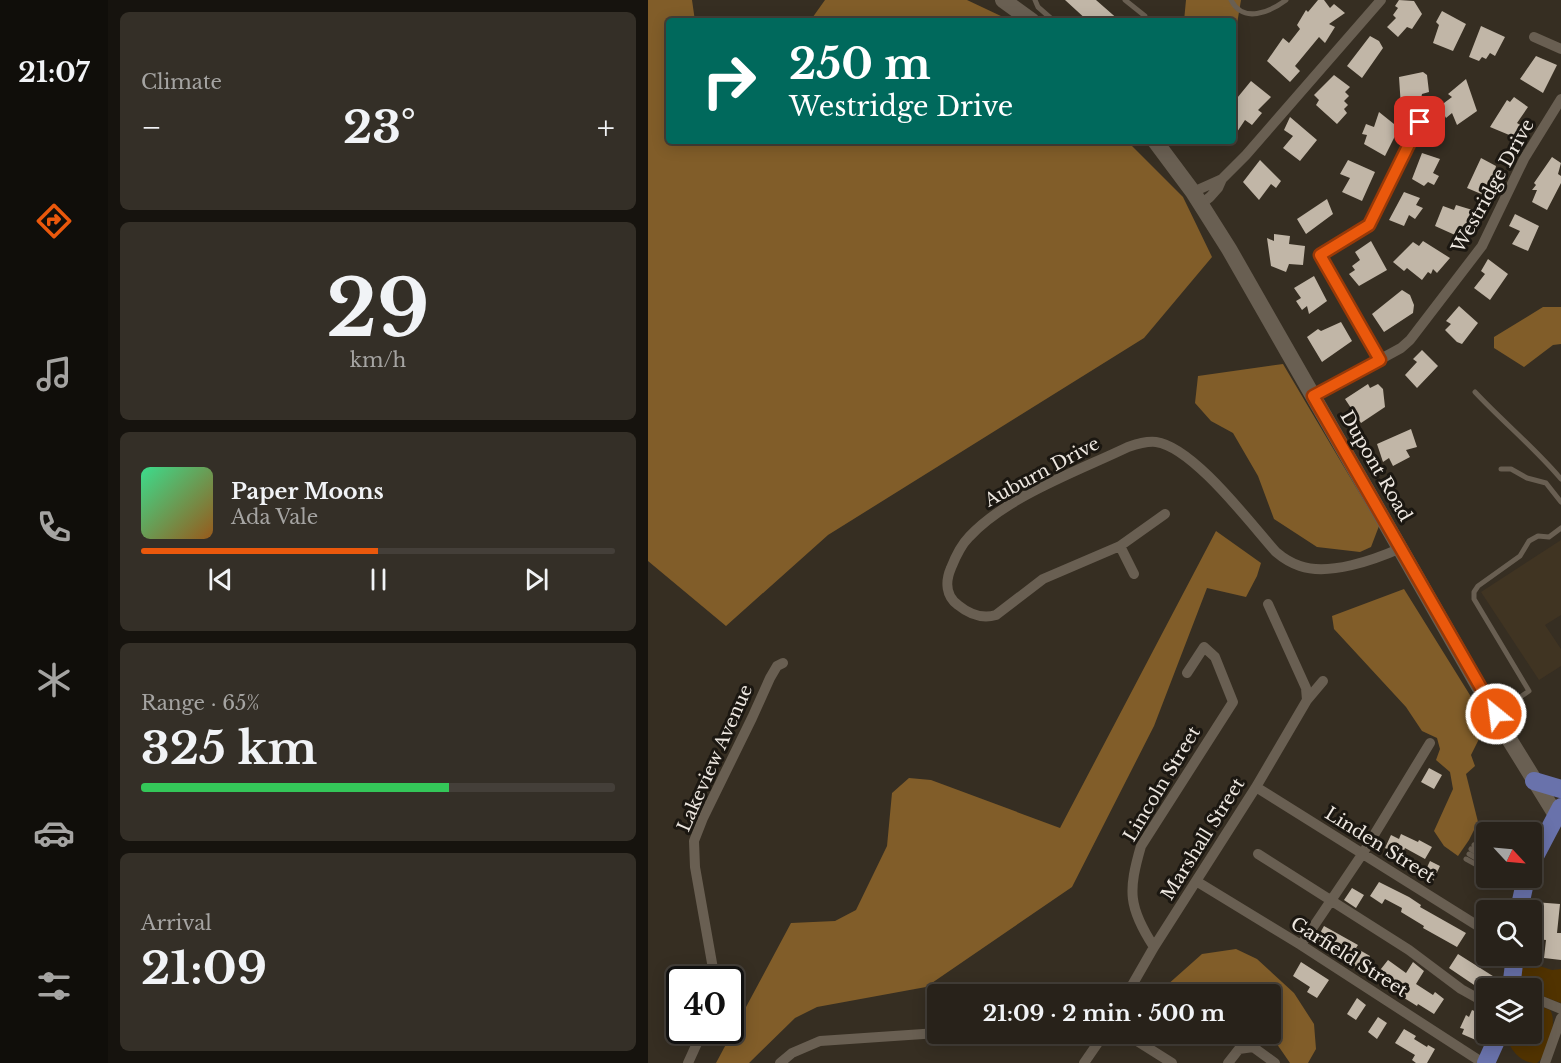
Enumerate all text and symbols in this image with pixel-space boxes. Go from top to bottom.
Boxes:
text: 250 m [789,38,931,90]
icon: right [690,42,768,120]
text: 21:07 [18,56,90,89]
text: Climate [141,70,222,94]
text: Westridge Drive [789,90,1013,123]
pin [1394,96,1445,147]
text: 23° [343,99,416,155]
icon: arrive [1403,105,1436,138]
text: − [141,107,162,148]
text: + [597,107,615,148]
street label: Westridge Drive [1447,115,1539,258]
icon: directions [33,200,75,242]
text: 29 [326,260,430,357]
text: km/h [350,348,406,372]
icon: music [33,353,75,395]
street label: Dupont Road [1335,407,1417,525]
street label: Auburn Drive [980,432,1103,512]
text: Paper Moons [231,478,384,505]
text: Ada Vale [231,505,318,529]
icon: phone [33,506,75,548]
icon: previous [204,563,237,596]
icon: pause [362,563,395,596]
icon: next [520,563,553,596]
icon: climate [33,659,75,701]
street label: Lakeview Avenue [673,681,757,835]
position arrow [1464,682,1528,746]
text: Range · 65% [141,691,260,715]
text: 325 km [141,720,317,776]
street label: Lincoln Street [1119,722,1205,846]
street label: Marshall Street [1157,774,1249,904]
street label: Linden Street [1321,802,1439,888]
icon: car [33,812,75,854]
north arrow [1476,822,1542,888]
map controls [1476,822,1542,1044]
button: search [1476,900,1542,966]
text: Arrival [141,911,212,935]
street label: Garfield Street [1287,912,1412,1002]
text: 21:09 [141,940,267,996]
icon: filters [33,965,75,1007]
speed limit sign: 40 [666,966,744,1044]
button: layers [1476,978,1542,1044]
text: 21:09 · 2 min · 500 m [983,1000,1225,1027]

